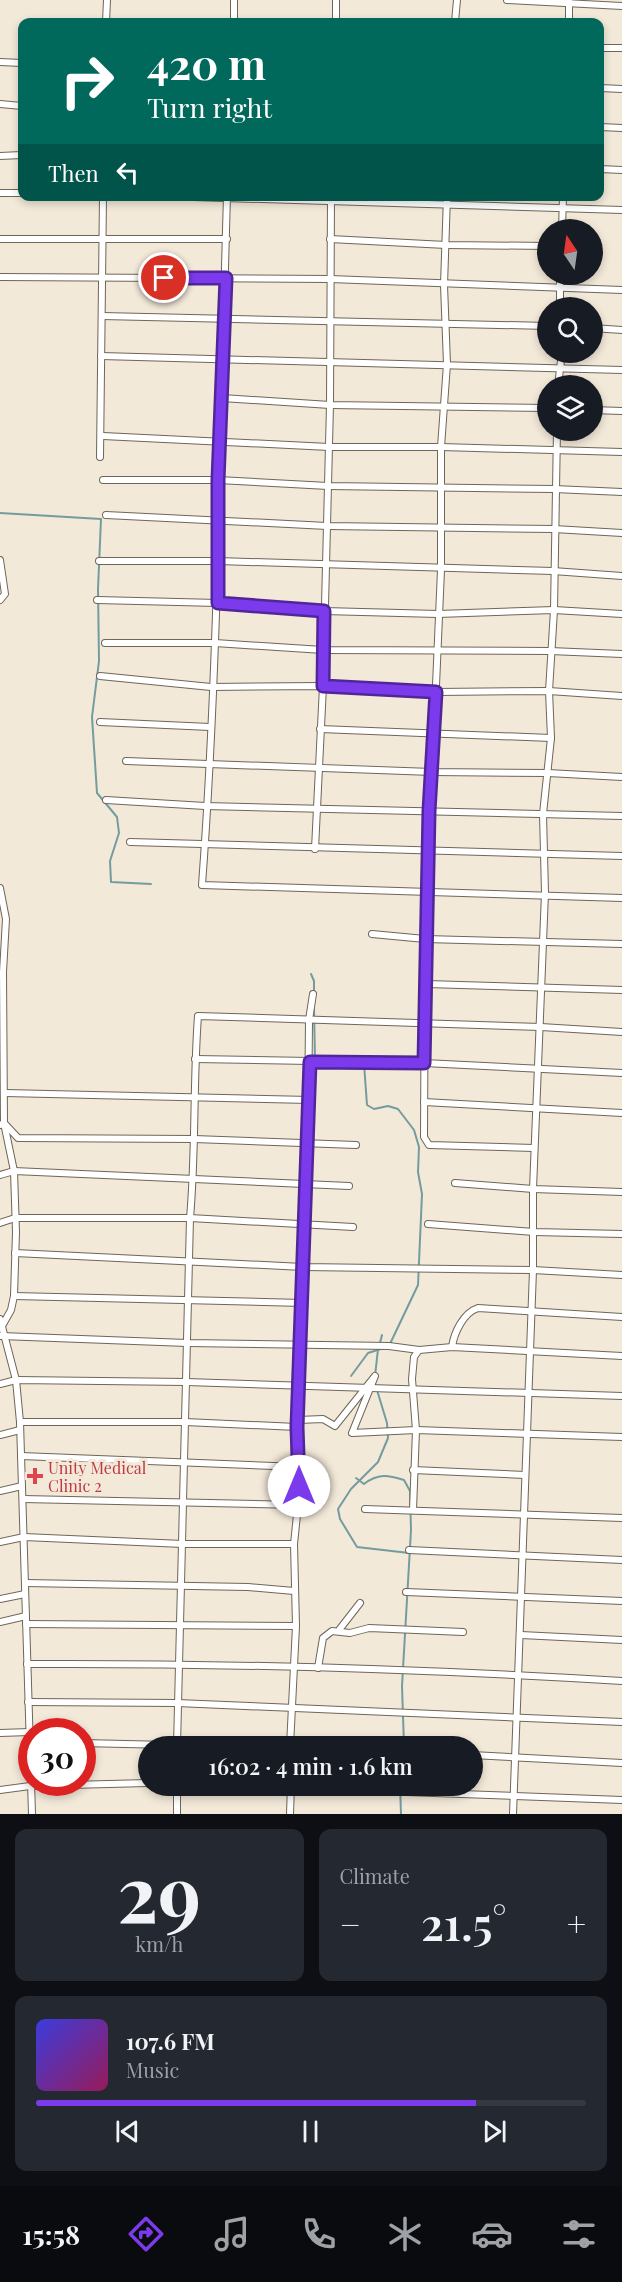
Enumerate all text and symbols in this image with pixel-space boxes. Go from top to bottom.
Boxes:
text: 420 m [147,35,266,91]
icon: right [48,42,126,120]
text: Turn right [147,89,272,125]
icon: left [111,156,144,189]
text: Then [48,158,99,188]
north arrow [537,219,603,285]
map controls [537,219,603,441]
pin [138,252,189,303]
icon: arrive [147,261,180,294]
button: search [537,297,603,363]
button: layers [537,375,603,441]
position arrow [267,1454,331,1518]
place label: Unity Medical Clinic 2 [48,1457,147,1496]
marker: Unity Medical Clinic 2 [26,1467,44,1485]
speed limit sign: 30 [18,1718,96,1796]
text: 16:02 · 4 min · 1.6 km [209,1751,412,1781]
text: 29 [117,1839,201,1943]
text: Climate [340,1862,410,1889]
text: 21.5° [421,1892,507,1952]
text: − [340,1901,361,1945]
text: + [567,1901,586,1945]
text: km/h [135,1930,183,1957]
text: 107.6 FM [126,2026,215,2056]
text: Music [126,2056,179,2083]
icon: previous [111,2115,144,2148]
icon: pause [294,2115,327,2148]
icon: next [478,2115,511,2148]
icon: directions [125,2213,167,2255]
icon: music [211,2213,253,2255]
icon: phone [298,2213,340,2255]
icon: climate [384,2213,426,2255]
icon: car [471,2213,513,2255]
icon: filters [558,2213,600,2255]
text: 15:58 [22,2216,80,2252]

